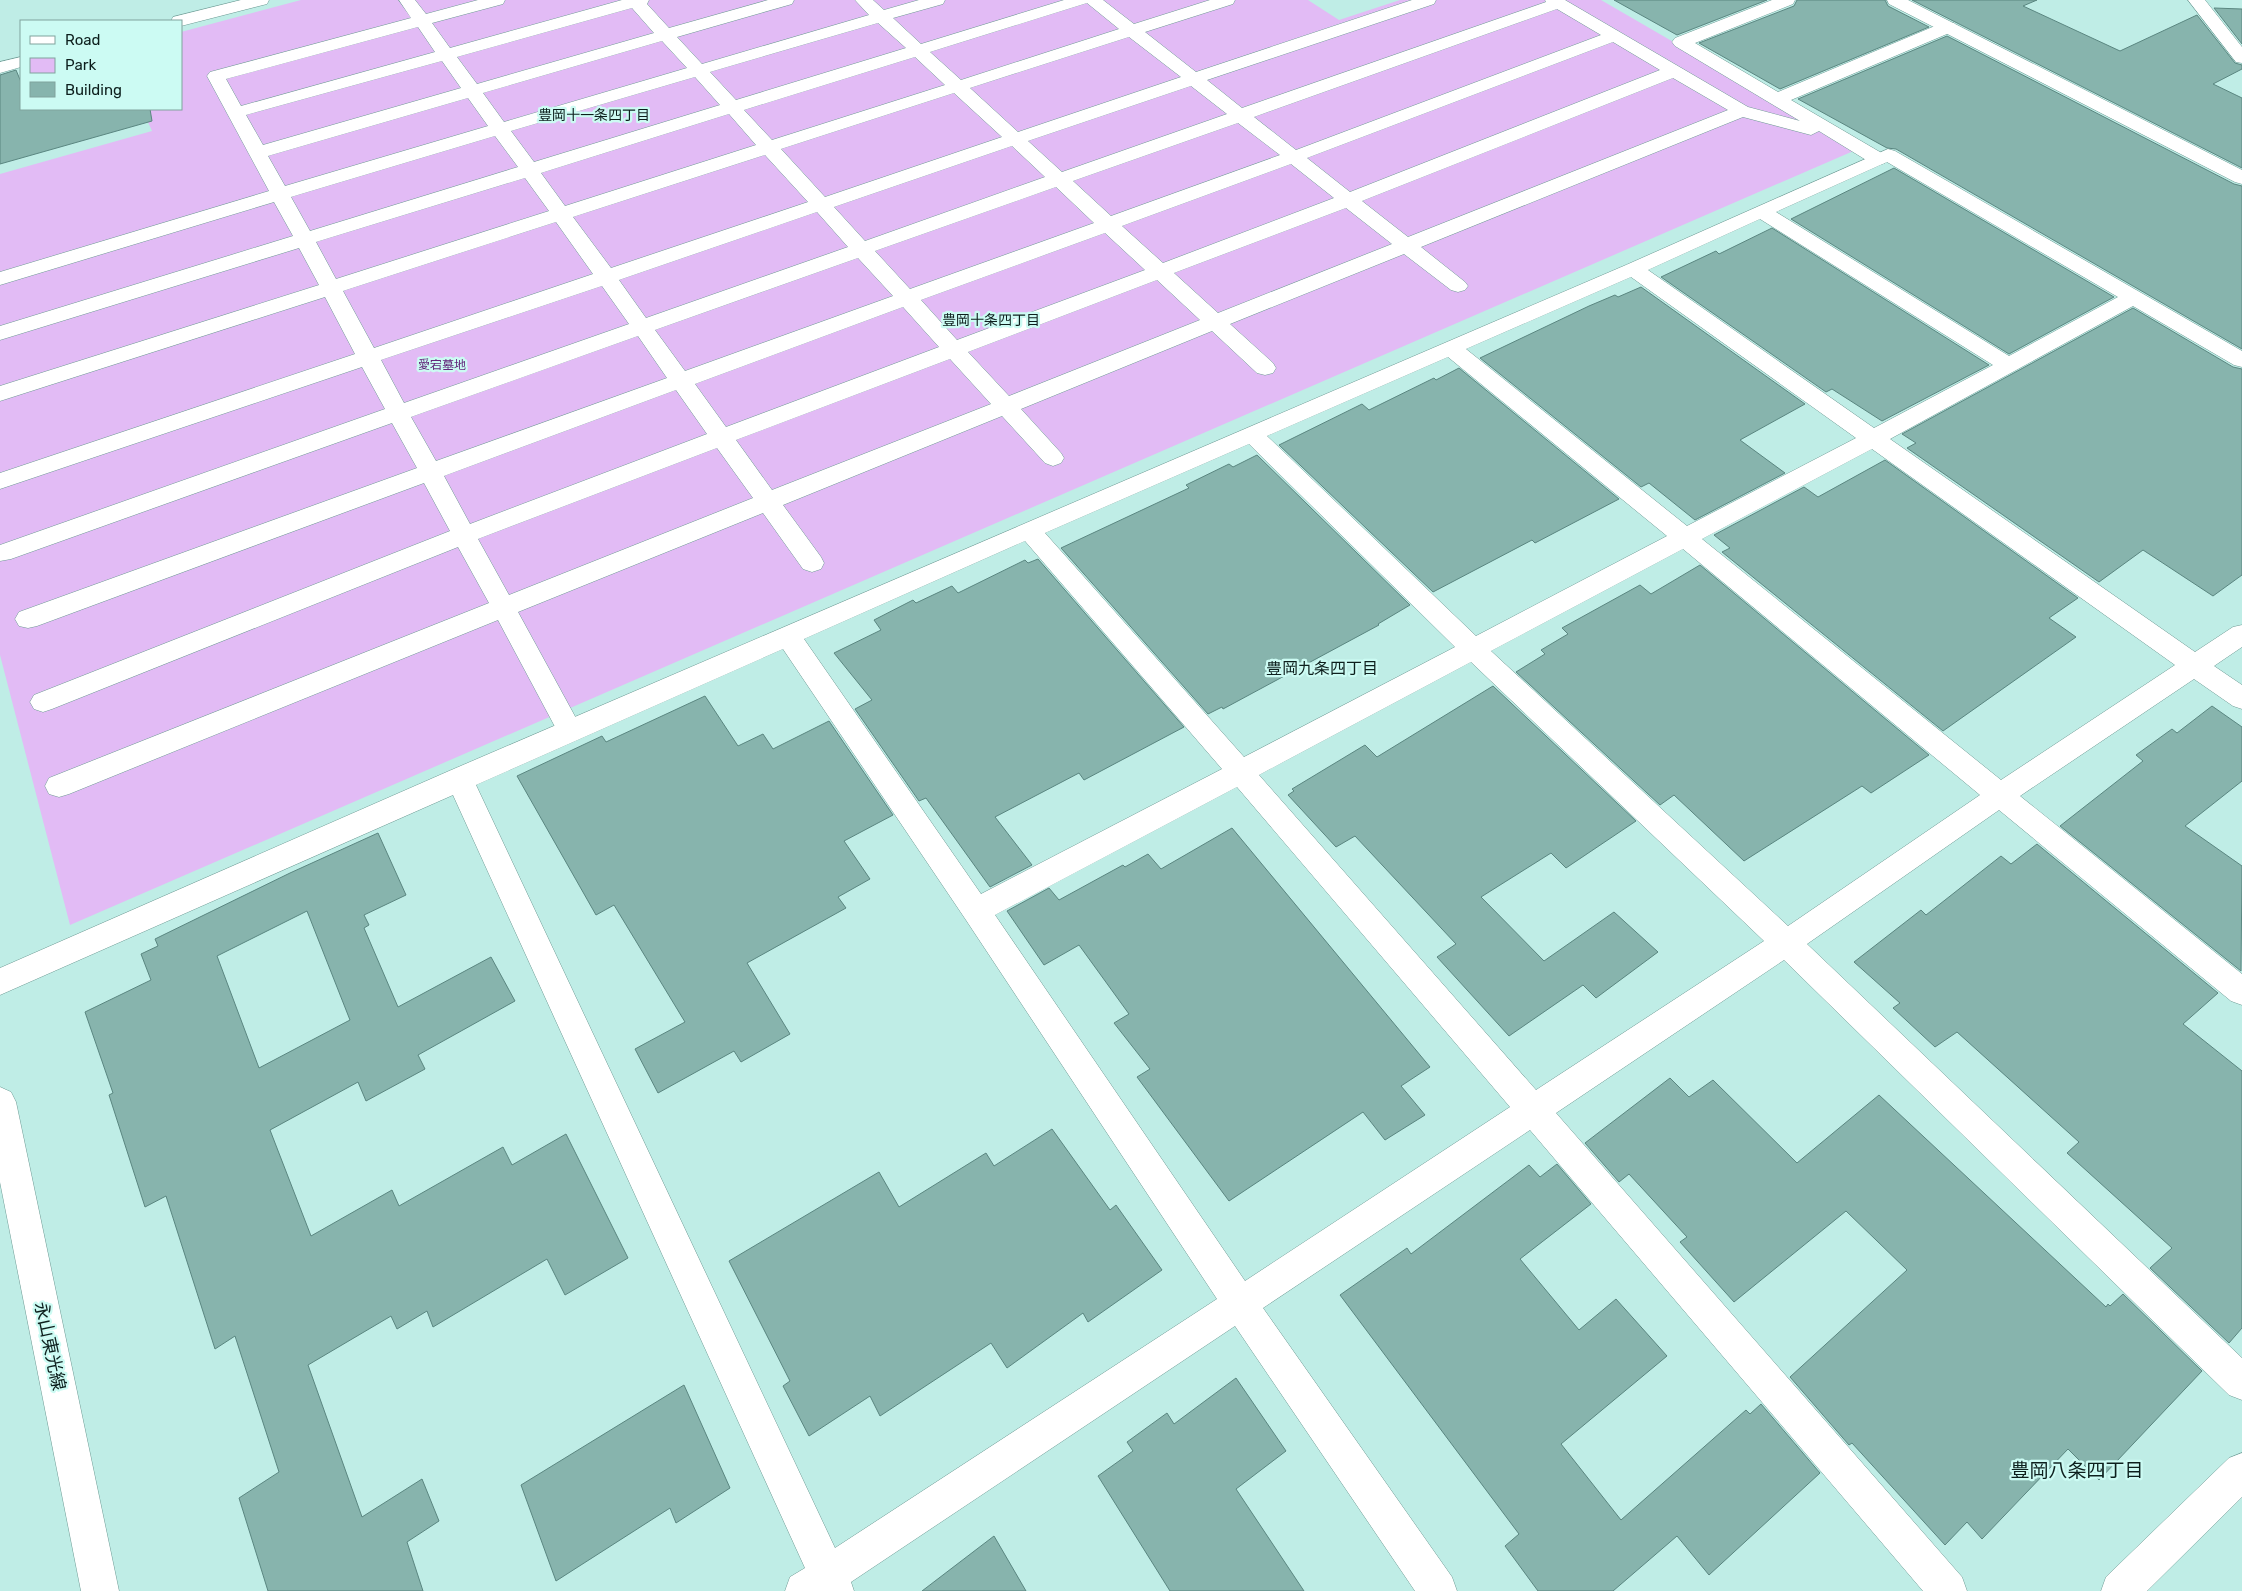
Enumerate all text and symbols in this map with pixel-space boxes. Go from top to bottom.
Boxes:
legend [20,20,182,110]
text: Road [65,31,101,49]
text: Park [65,56,96,74]
text: Building [65,81,122,99]
district label: 豊岡十一条四丁目 [538,107,650,124]
district label: 豊岡十条四丁目 [942,312,1040,329]
park label: 愛宕墓地 [418,358,466,372]
district label: 豊岡九条四丁目 [1266,659,1378,678]
street label: 永山東光線 [30,1300,70,1392]
district label: 豊岡八条四丁目 [2010,1459,2144,1482]

